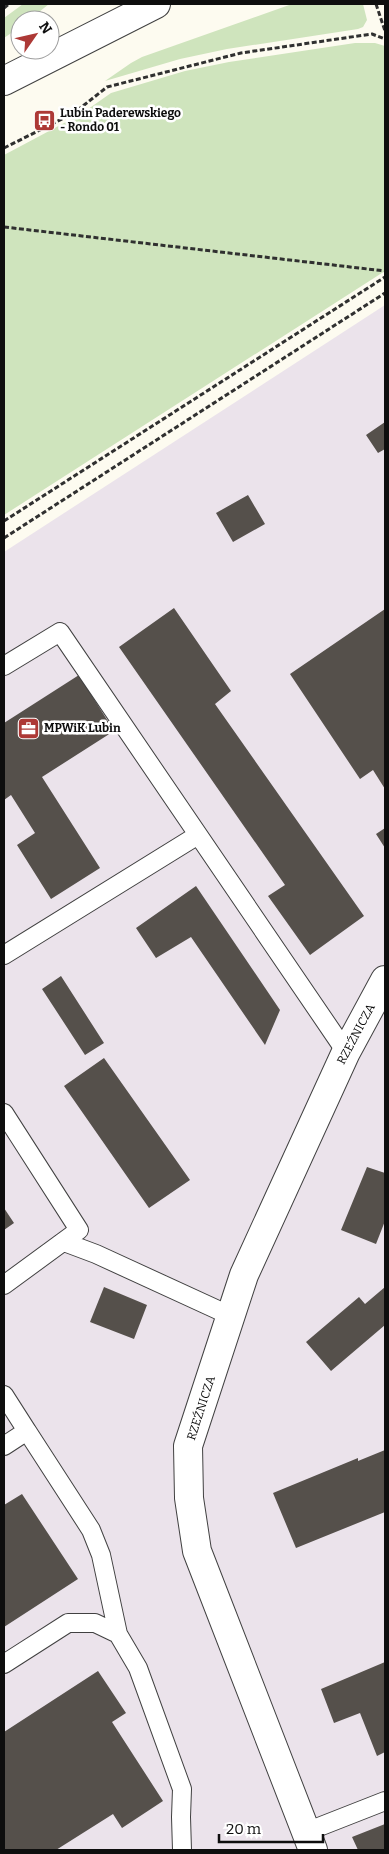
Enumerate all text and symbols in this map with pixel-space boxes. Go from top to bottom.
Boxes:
north arrow [10,10,60,60]
text: N [35,19,56,37]
place label: Lubin Paderewskiego - Rondo 01 [60,106,181,134]
bus stop icon: Lubin Paderewskiego - Rondo 01 [32,108,56,132]
office icon: MPWiK Lubin [16,716,40,740]
place label: MPWiK Lubin [44,721,121,735]
street label: RZEŹNICZA [333,1000,378,1067]
street label: RZEŹNICZA [183,1373,218,1442]
scale bar [219,1812,323,1844]
text: 20 m [226,1820,262,1838]

